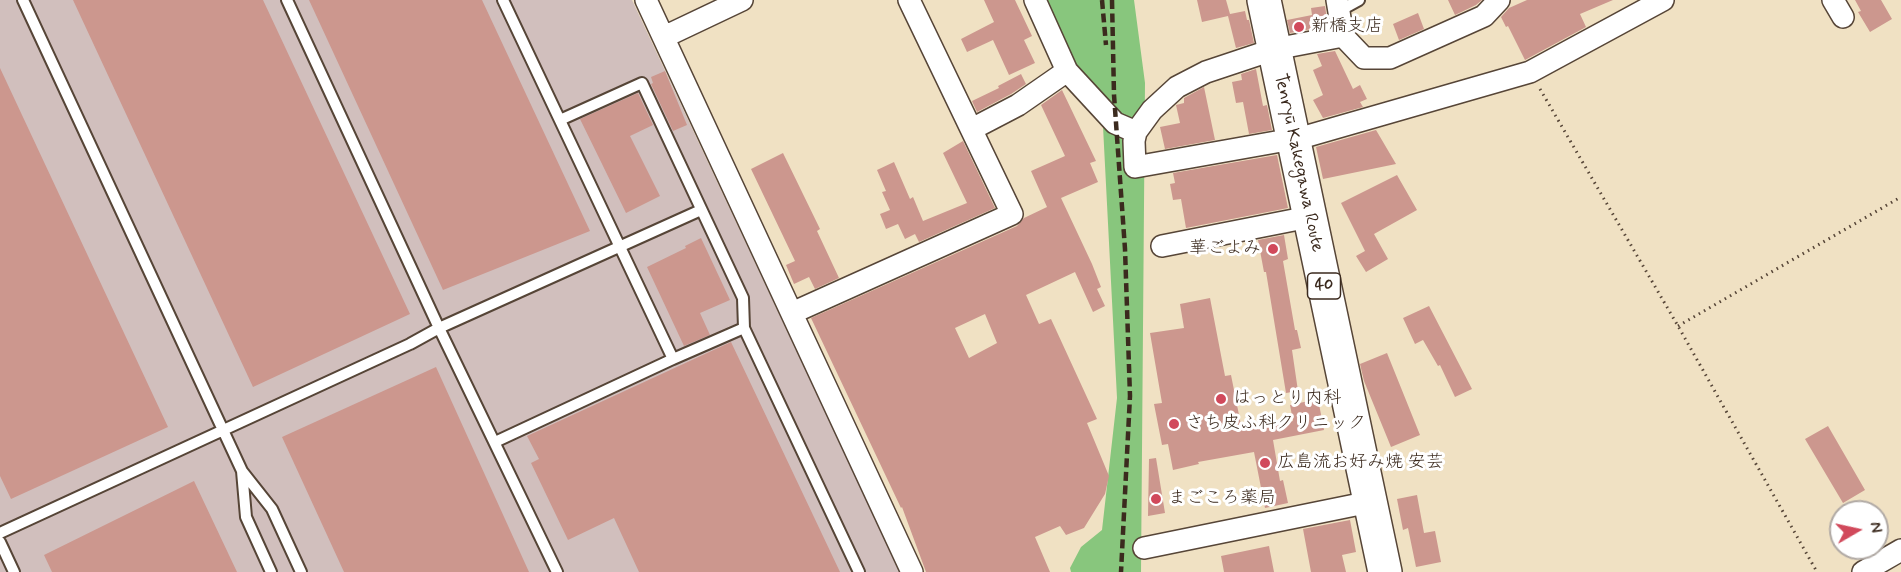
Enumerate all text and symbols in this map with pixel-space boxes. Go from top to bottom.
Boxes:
place label: 新橋支店 [1311,16,1383,38]
marker: 新橋支店 [1292,20,1306,34]
street label: Tenryū Kakegawa Route [1269,72,1327,254]
place label: 華ごよみ [1189,238,1261,260]
marker: 華ごよみ [1266,242,1280,256]
road number: 40 [1308,273,1340,299]
place label: はっとり内科 [1233,388,1341,410]
marker: はっとり内科 [1214,392,1228,406]
place label: さち皮ふ科クリニック [1186,413,1366,435]
marker: さち皮ふ科クリニック [1167,417,1181,431]
place label: 広島流お好み焼 安芸 [1277,452,1444,474]
marker: 広島流お好み焼 安芸 [1258,456,1272,470]
place label: まごころ薬局 [1168,488,1276,510]
marker: まごころ薬局 [1149,492,1163,506]
north arrow [1829,500,1889,560]
text: N [1864,521,1887,534]

